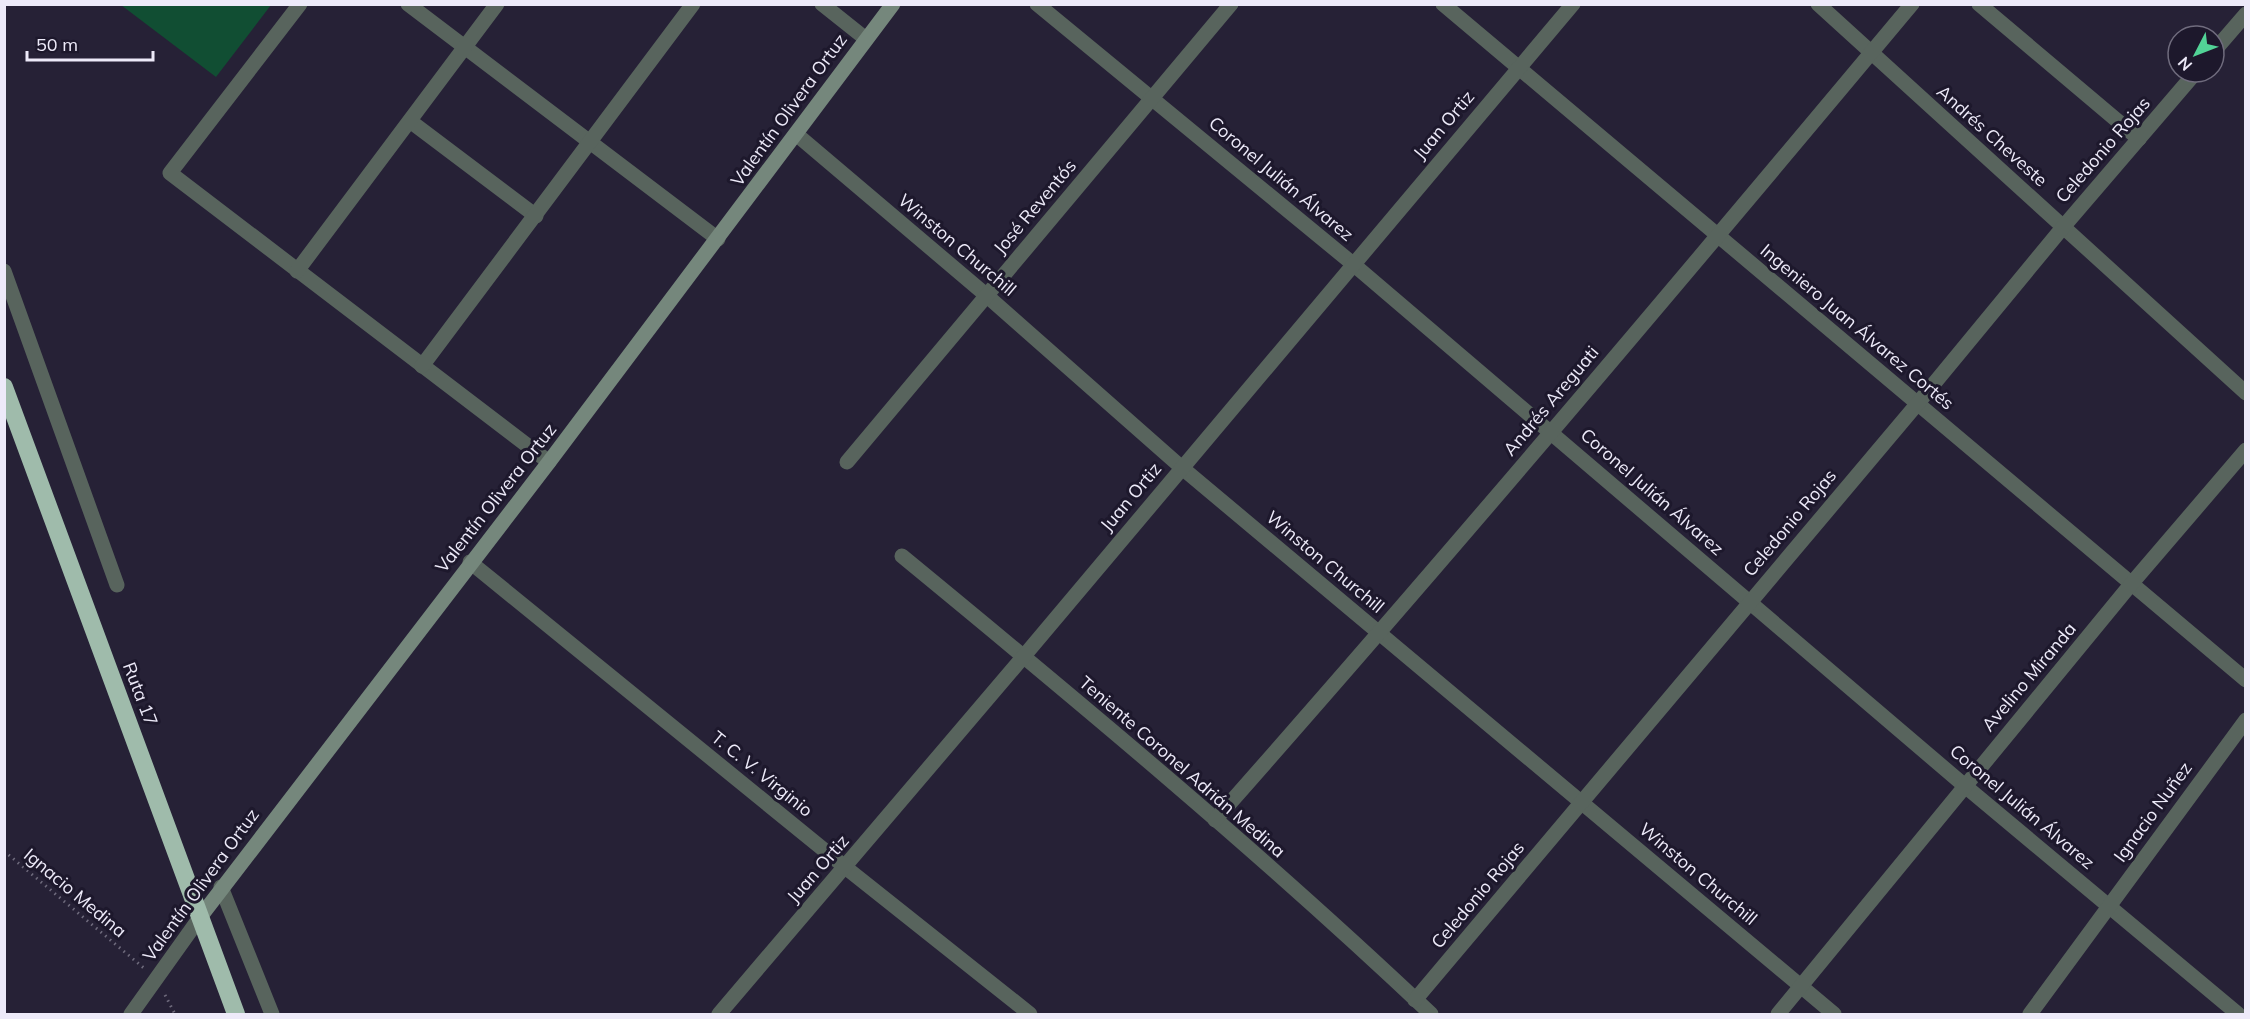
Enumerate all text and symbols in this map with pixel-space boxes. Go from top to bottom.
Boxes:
scale bar [27,24,153,62]
north arrow [2166,24,2226,84]
street label: Valentín Olivera Ortuz [725,29,852,191]
text: 50 m [36,33,78,56]
text: N [2173,53,2196,75]
street label: Andrés Cheveste [1932,80,2052,191]
street label: Juan Ortiz [1408,85,1479,164]
street label: Celedonio Rojas [2050,92,2155,207]
street label: Coronel Julián Álvarez [1204,111,1358,246]
street label: José Reventós [988,155,1081,259]
street label: Winston Churchill [893,188,1021,301]
street label: Ingeniero Juan Álvarez Cortés [1756,239,1959,415]
street label: Andrés Areguati [1498,341,1603,460]
street label: Valentín Olivera Ortuz [430,418,561,577]
street label: Coronel Julián Álvarez [1576,423,1729,560]
street label: Juan Ortiz [1095,457,1166,536]
street label: Celedonio Rojas [1738,464,1841,581]
street label: Winston Churchill [1261,505,1389,618]
street label: Avelino Miranda [1976,618,2081,736]
street label: Ruta 17 [118,659,163,729]
street label: Teniente Coronel Adrián Medina [1075,671,1290,862]
street label: T. C. V. Virginio [707,726,818,822]
street label: Coronel Julián Álvarez [1945,739,2099,874]
street label: Ignacio Nuñez [2108,757,2197,866]
street label: Valentín Olivera Ortuz [137,804,264,966]
street label: Winston Churchill [1634,817,1762,930]
street label: Juan Ortiz [782,830,854,908]
street label: Celedonio Rojas [1426,836,1529,953]
street label: Ignacio Medina [19,843,131,942]

